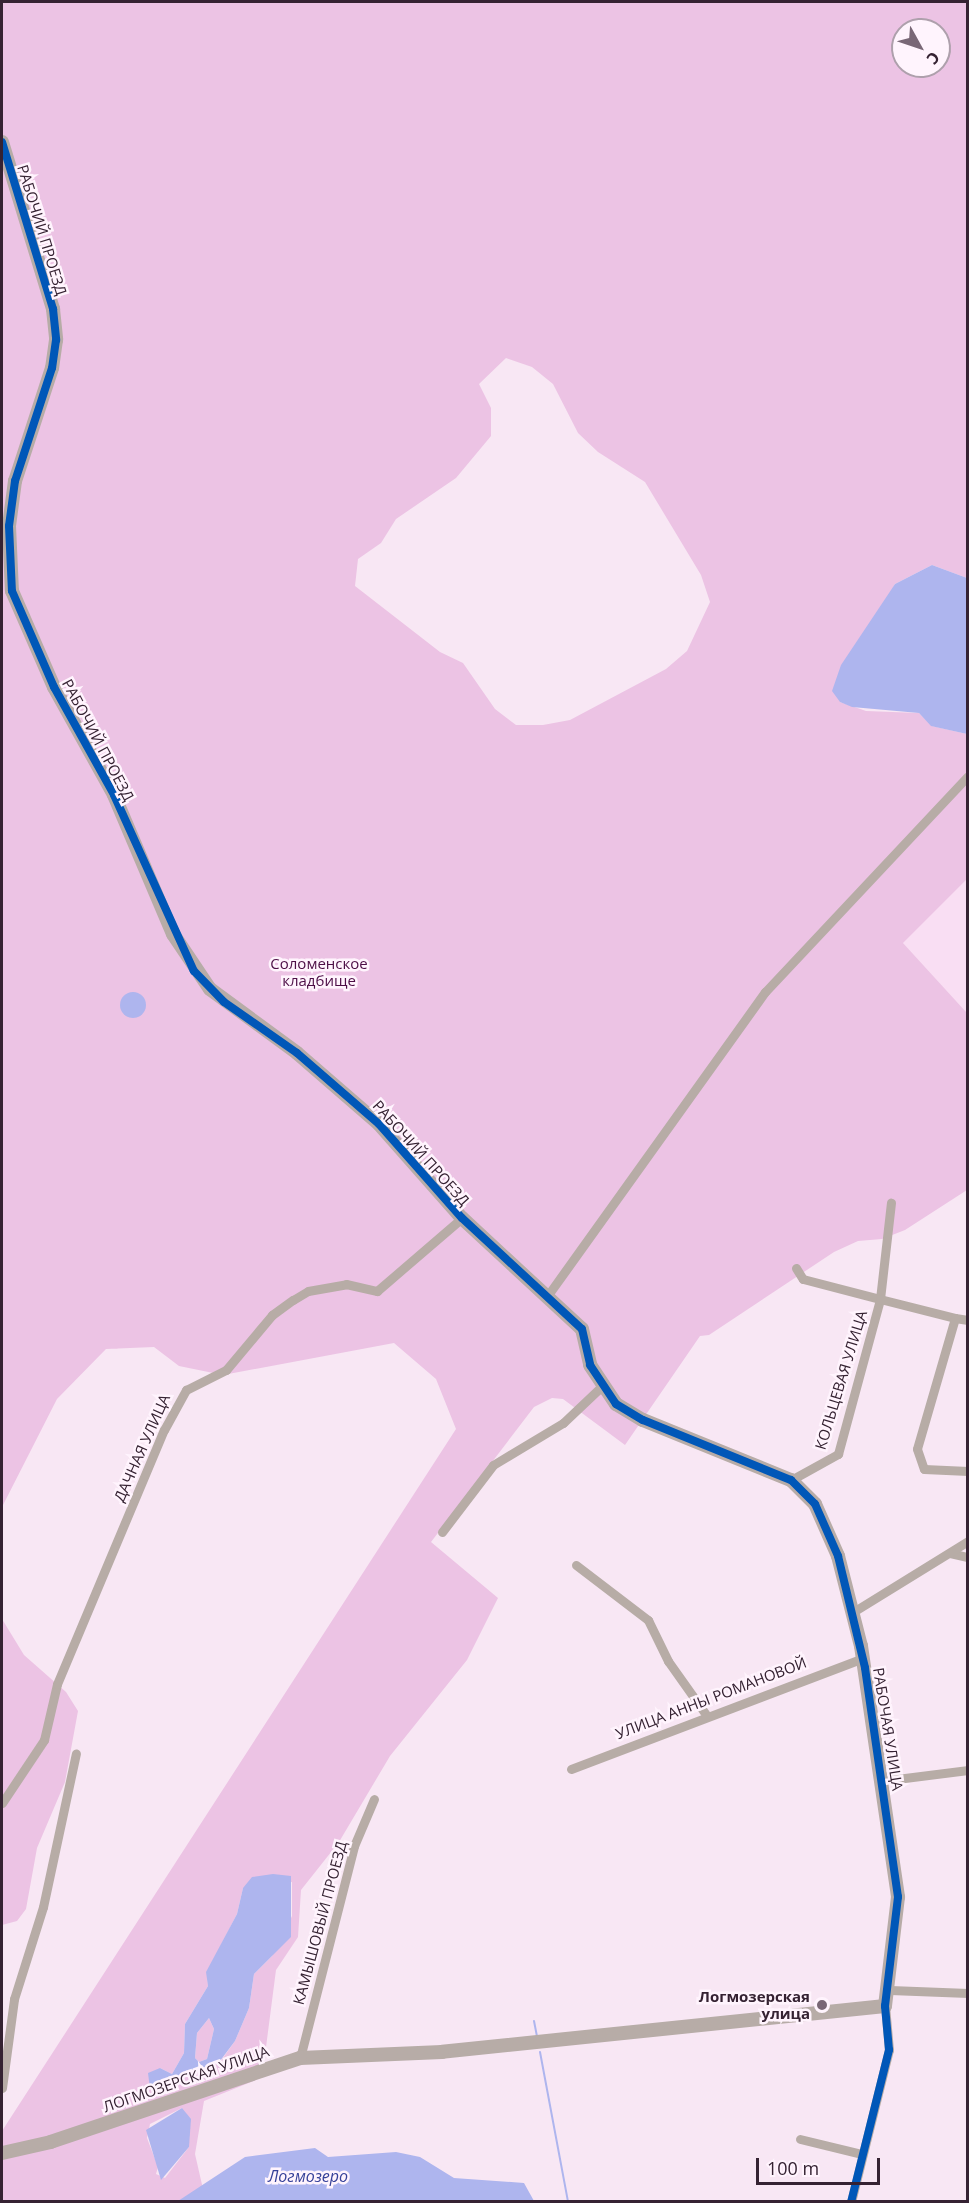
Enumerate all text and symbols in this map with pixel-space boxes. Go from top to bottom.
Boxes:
north arrow [891,18,951,78]
text: С [922,47,945,69]
street label: РАБОЧИЙ ПРОЕЗД [14,163,70,297]
street label: РАБОЧИЙ ПРОЕЗД [58,676,138,804]
park label: Соломенское кладбище [270,954,368,989]
street label: РАБОЧИЙ ПРОЕЗД [369,1097,473,1209]
street label: КОЛЬЦЕВАЯ УЛИЦА [811,1308,871,1452]
street label: ДАЧНАЯ УЛИЦА [110,1391,174,1505]
street label: УЛИЦА АННЫ РОМАНОВОЙ [613,1653,809,1743]
street label: РАБОЧАЯ УЛИЦА [869,1666,907,1792]
street label: КАМЫШОВЫЙ ПРОЕЗД [289,1839,351,2007]
place label: Логмозерская улица [699,1987,810,2022]
marker: Логмозерская улица [815,1998,829,2012]
street label: ЛОГМОЗЕРСКАЯ УЛИЦА [101,2042,271,2116]
scale bar [759,2146,884,2184]
text: 100 m [767,2156,819,2180]
water label: Логмозеро [268,2166,348,2186]

